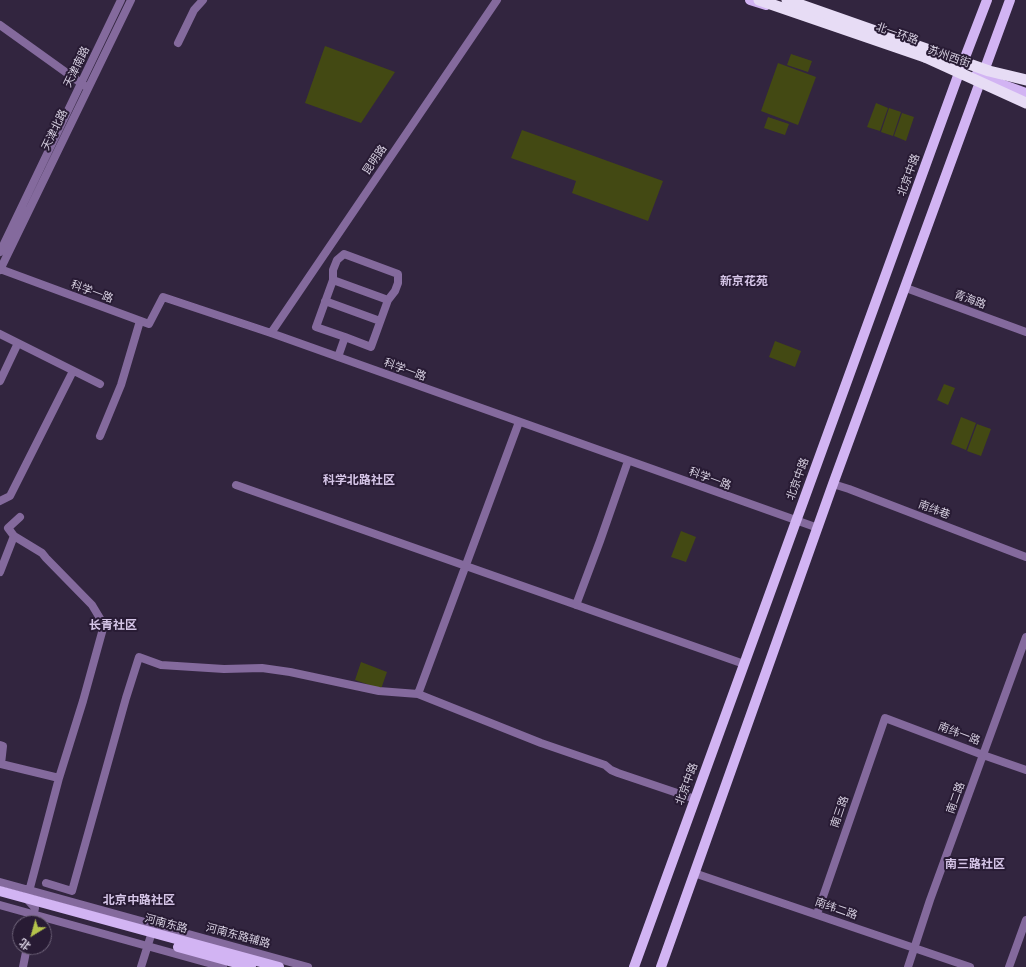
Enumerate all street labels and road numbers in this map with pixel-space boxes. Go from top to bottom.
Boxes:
street label: 北一环路 [874,21,920,47]
street label: 天津南路 [61,44,93,90]
street label: 苏州西街 [926,44,972,70]
street label: 天津北路 [39,107,71,153]
street label: 昆明路 [360,143,390,177]
street label: 北京中路 [895,152,923,198]
street label: 科学一路 [69,278,115,306]
street label: 青海路 [952,288,988,312]
street label: 科学一路 [382,356,428,384]
street label: 北京中路 [784,456,812,502]
street label: 科学一路 [687,465,733,493]
street label: 南纬巷 [916,498,952,522]
street label: 南纬一路 [936,720,982,748]
street label: 北京中路 [673,761,701,807]
street label: 南二路 [944,780,968,816]
street label: 南三路 [828,794,852,830]
street label: 南纬二路 [813,896,859,922]
street label: 河南东路 [143,912,189,936]
street label: 河南东路辅路 [204,921,272,951]

